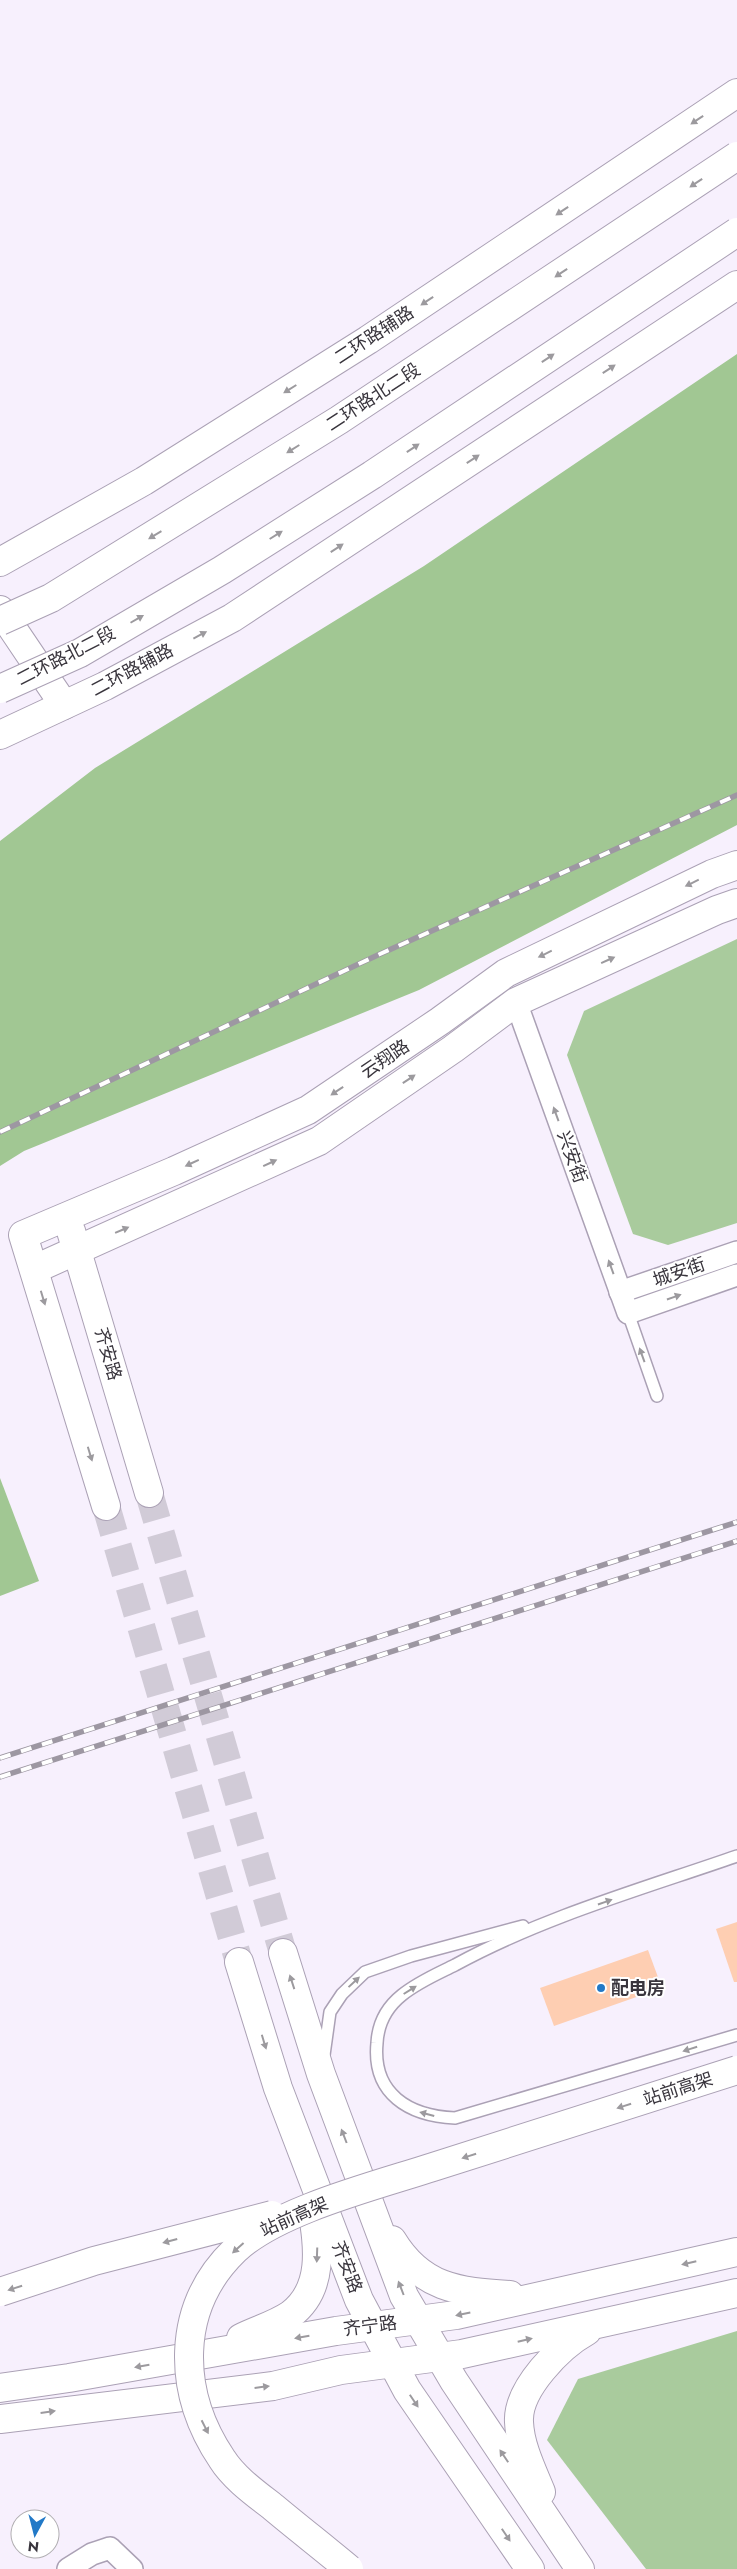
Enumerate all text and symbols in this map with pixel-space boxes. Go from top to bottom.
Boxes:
one-way arrow [690,115,703,125]
one-way arrow [690,178,703,188]
one-way arrow [555,206,568,215]
one-way arrow [554,268,568,278]
one-way arrow [420,296,433,306]
street label: 二环路辅路 [329,300,419,370]
one-way arrow [542,353,555,363]
street label: 二环路北二段 [321,357,425,437]
one-way arrow [602,365,616,374]
one-way arrow [283,384,297,394]
one-way arrow [406,443,420,453]
one-way arrow [287,444,300,453]
one-way arrow [467,454,480,464]
one-way arrow [149,530,162,539]
one-way arrow [270,531,283,540]
one-way arrow [331,543,344,553]
one-way arrow [130,615,144,624]
street label: 二环路北二段 [12,620,120,692]
one-way arrow [193,631,207,639]
street label: 二环路辅路 [86,637,178,703]
one-way arrow [685,879,699,887]
one-way arrow [538,950,552,958]
one-way arrow [601,955,615,963]
street label: 云翔路 [355,1033,415,1085]
one-way arrow [402,1075,416,1084]
one-way arrow [330,1086,344,1095]
one-way arrow [552,1106,560,1121]
street label: 兴安街 [551,1127,593,1187]
one-way arrow [263,1159,277,1167]
one-way arrow [185,1160,199,1168]
one-way arrow [115,1225,129,1233]
street label: 城安街 [649,1251,709,1293]
one-way arrow [607,1259,615,1274]
one-way arrow [40,1291,48,1306]
one-way arrow [666,1293,681,1300]
street label: 齐安路 [88,1324,128,1384]
one-way arrow [638,1347,645,1362]
one-way arrow [87,1447,95,1462]
one-way arrow [598,1898,613,1905]
one-way arrow [288,1974,296,1989]
place label: 配电房 [611,1975,665,2001]
one-way arrow [348,1976,360,1988]
marker: 配电房 [595,1982,607,1994]
one-way arrow [403,1985,416,1995]
one-way arrow [260,2035,268,2050]
one-way arrow [683,2045,698,2053]
street label: 站前高架 [640,2066,716,2112]
one-way arrow [616,2102,631,2110]
one-way arrow [420,2110,435,2118]
one-way arrow [340,2128,347,2143]
one-way arrow [462,2152,477,2160]
street label: 站前高架 [256,2190,332,2244]
one-way arrow [163,2237,178,2245]
street label: 齐安路 [325,2237,369,2297]
one-way arrow [232,2242,245,2253]
one-way arrow [313,2248,321,2264]
one-way arrow [682,2259,697,2267]
one-way arrow [397,2281,405,2295]
one-way arrow [7,2284,22,2292]
street label: 齐宁路 [342,2310,398,2342]
one-way arrow [454,2310,470,2318]
one-way arrow [294,2333,309,2341]
one-way arrow [517,2336,533,2344]
one-way arrow [134,2362,150,2370]
one-way arrow [254,2383,270,2391]
one-way arrow [409,2394,419,2408]
one-way arrow [41,2408,57,2416]
one-way arrow [201,2420,209,2435]
one-way arrow [499,2449,509,2463]
north arrow [10,2509,60,2559]
one-way arrow [501,2528,511,2542]
text: N [27,2536,40,2558]

